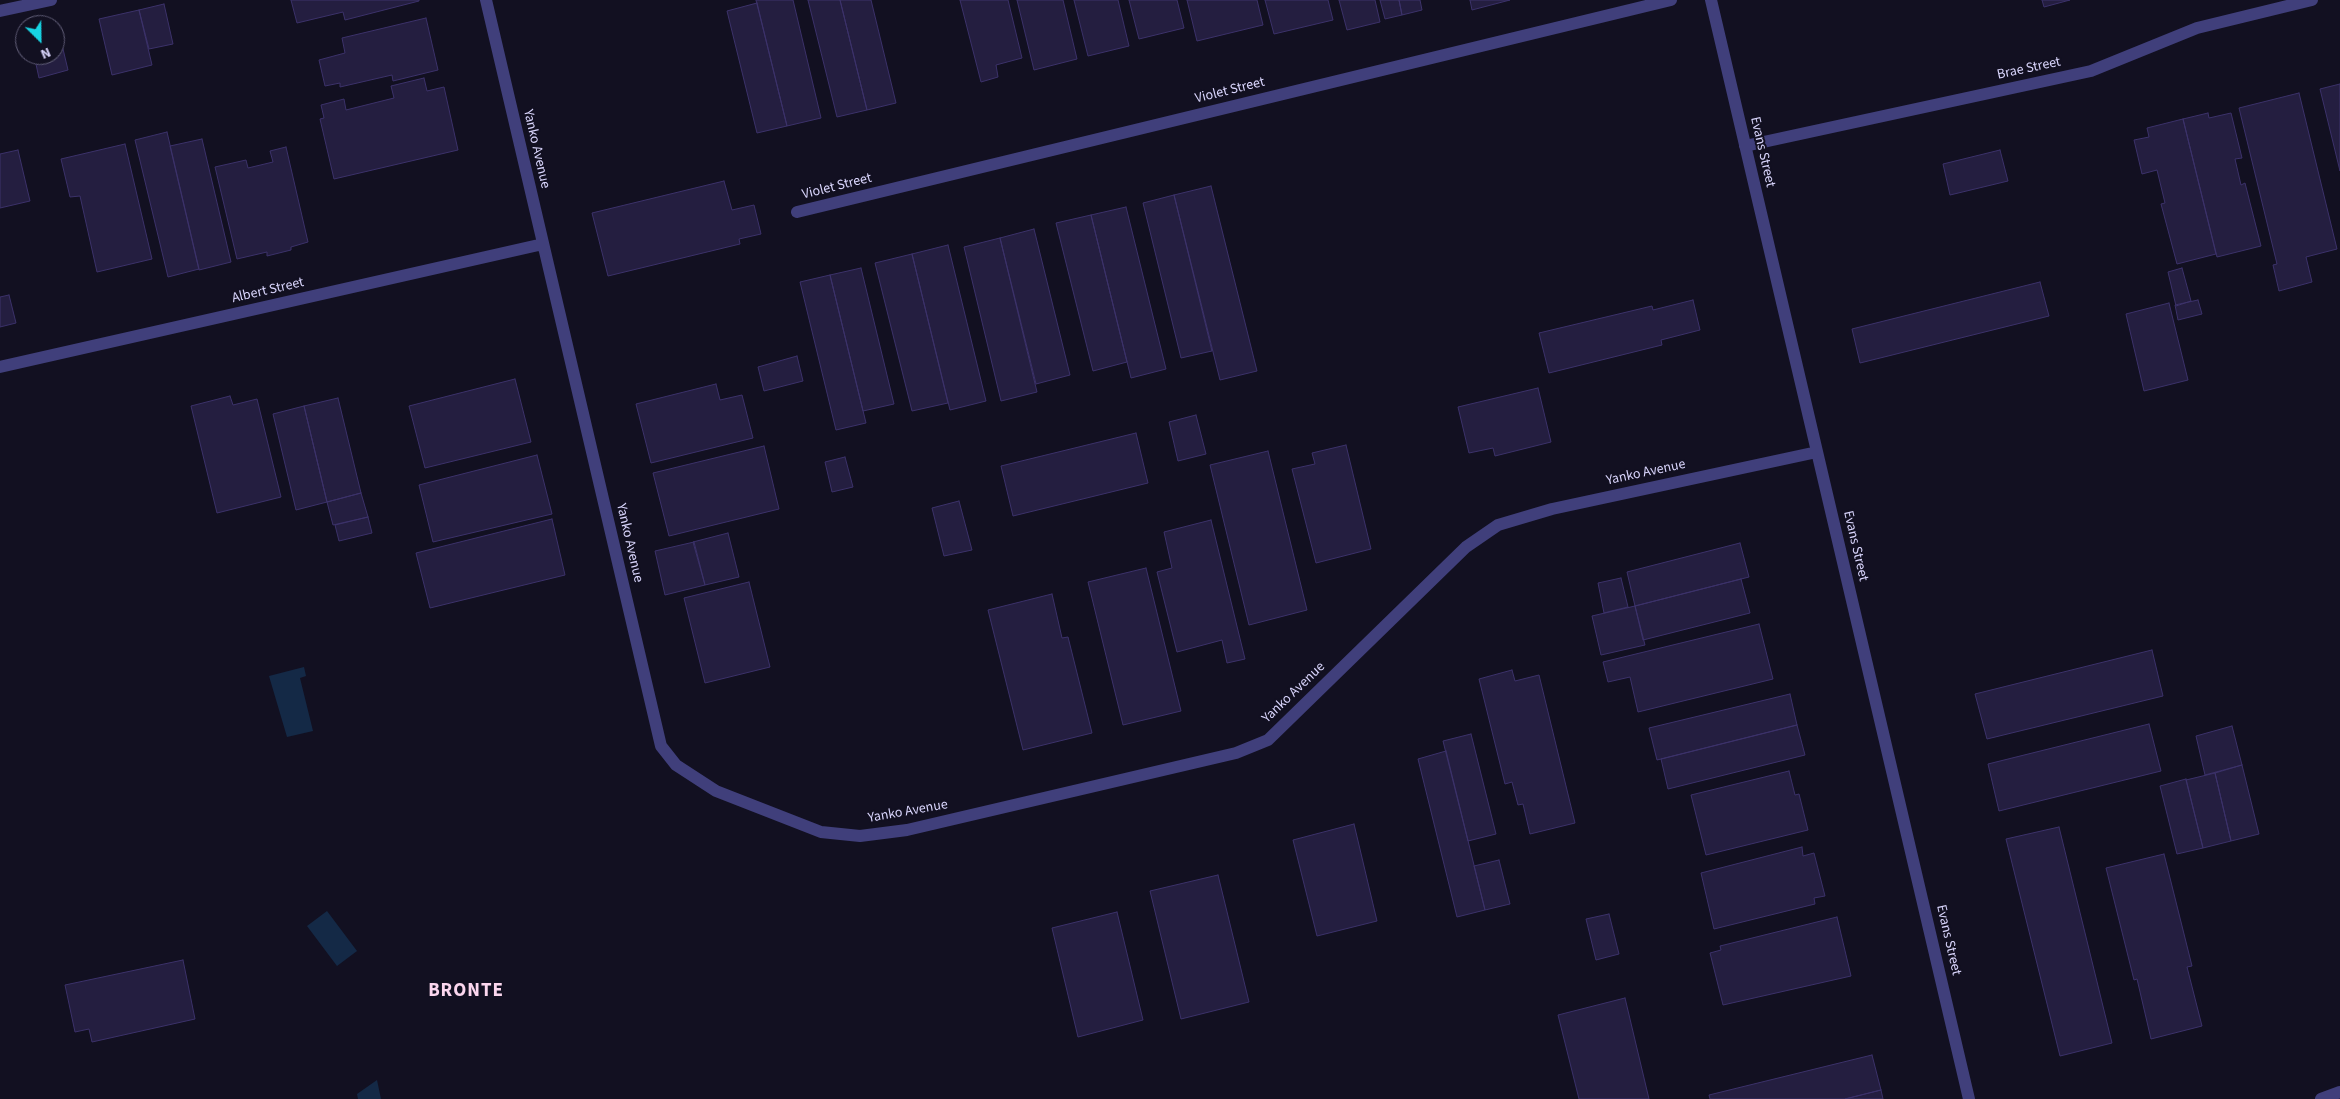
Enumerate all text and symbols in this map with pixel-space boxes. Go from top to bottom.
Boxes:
north arrow [15,15,65,65]
text: N [37,42,54,64]
street label: Brae Street [1996,54,2062,84]
street label: Violet Street [1193,74,1267,108]
street label: Yanko Avenue [519,108,553,190]
street label: Evans Street [1746,115,1778,189]
street label: Violet Street [800,170,874,204]
street label: Albert Street [230,275,306,307]
street label: Yanko Avenue [1605,456,1687,490]
street label: Yanko Avenue [612,502,646,584]
street label: Evans Street [1839,509,1871,583]
street label: Yanko Avenue [1259,659,1329,727]
street label: Yanko Avenue [867,797,949,827]
street label: Evans Street [1932,903,1964,977]
district label: BRONTE [427,981,505,1003]

